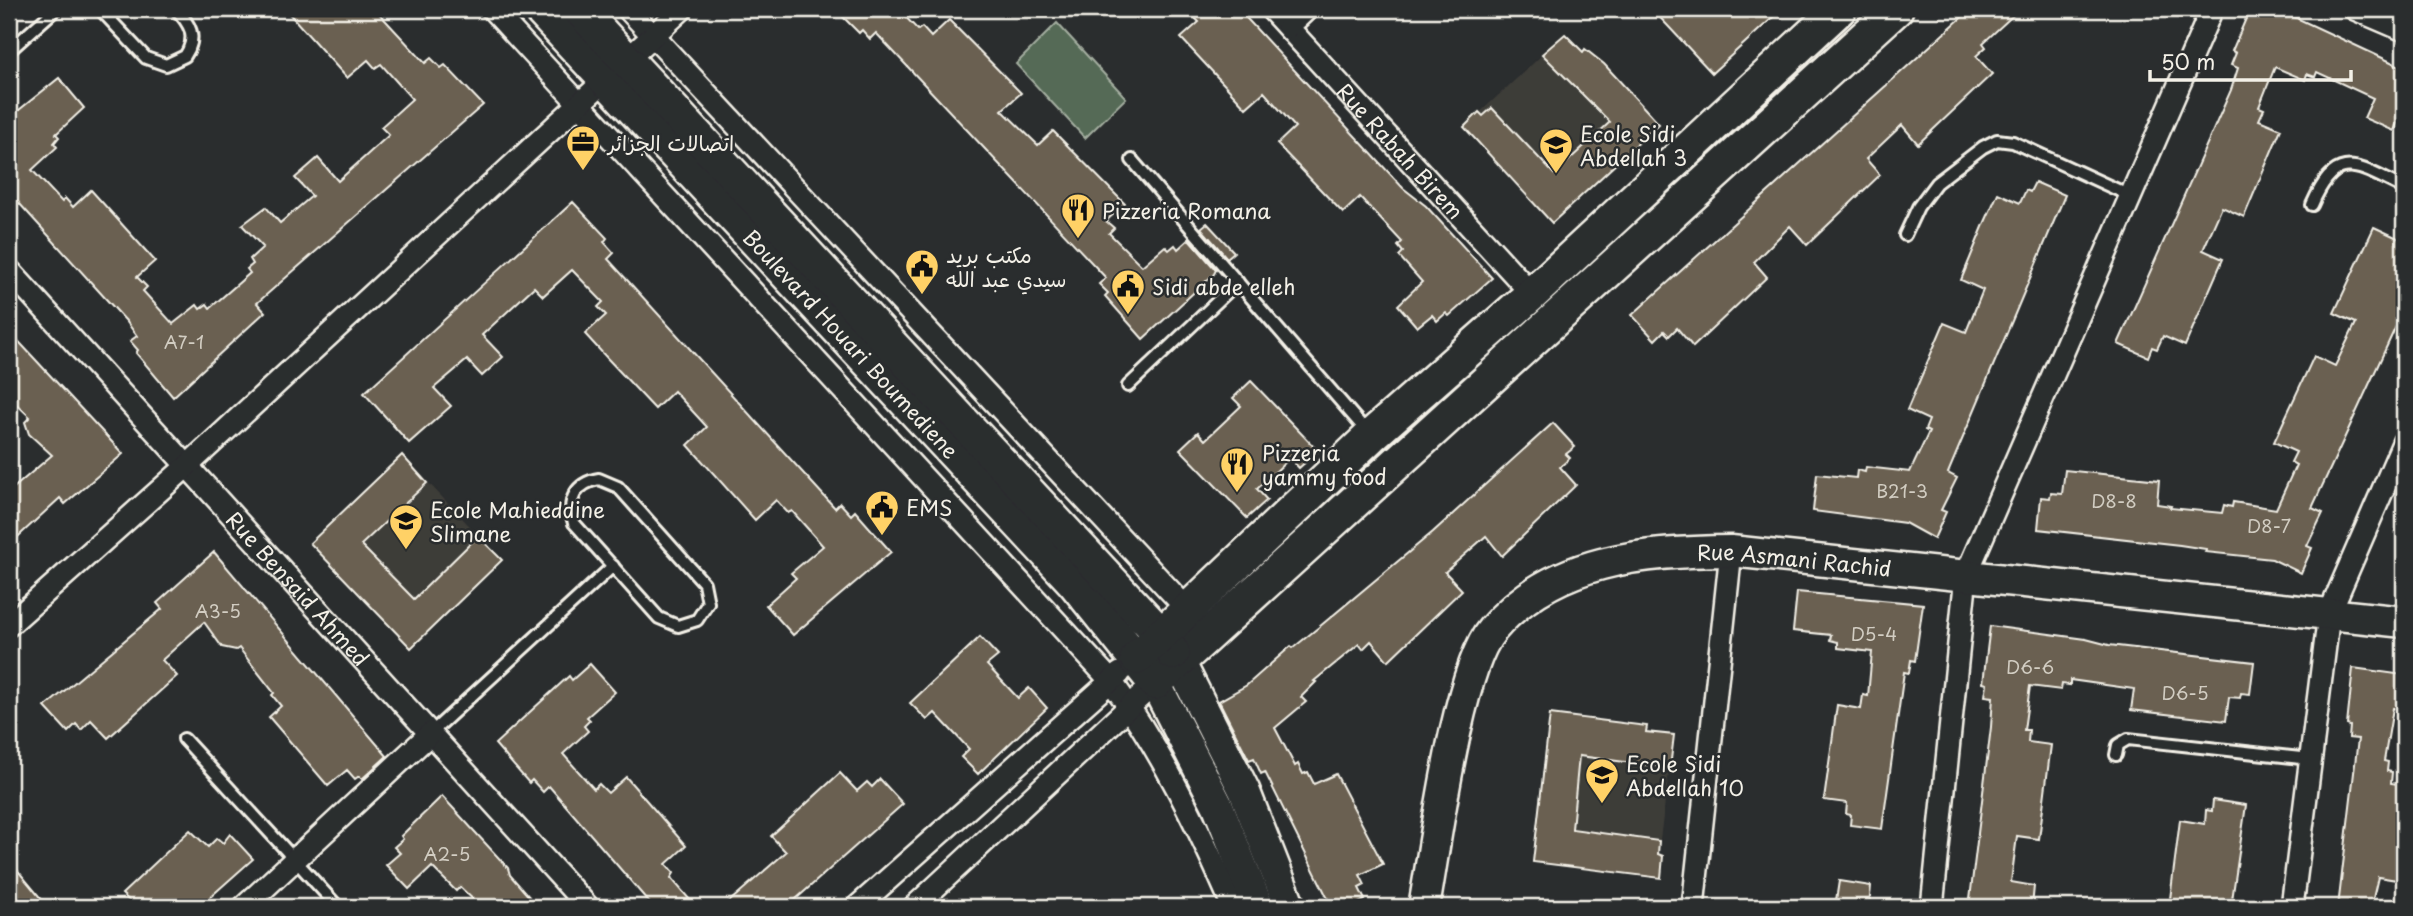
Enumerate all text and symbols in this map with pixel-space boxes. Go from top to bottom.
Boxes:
scale bar [2150,38,2352,82]
text: 50 m [2161,45,2215,77]
street label: Rue Rabah Birem [1330,75,1472,226]
place label: Ecole Sidi Abdellah 3 [1580,117,1687,173]
office icon: اتصالات الجزائر [564,123,602,172]
place label: اتصالات الجزائر [606,126,734,158]
school or university icon: Ecole Sidi Abdellah 3 [1537,126,1575,175]
restaurant icon: Pizzeria Romana [1059,191,1097,240]
place label: Pizzeria Romana [1102,194,1271,226]
street label: Boulevard Houari Boumediene [736,221,967,465]
place label: مكتب بريد سيدي عبد الله [946,238,1067,295]
public building icon: مكتب بريد سيدي عبد الله [903,247,941,296]
public building icon: Sidi abde elleh [1109,267,1147,316]
place label: Sidi abde elleh [1152,270,1295,302]
house number: A7-1 [164,328,204,355]
place label: Pizzeria yammy food [1262,436,1387,492]
restaurant icon: Pizzeria yammy food [1218,445,1256,494]
house number: B21-3 [1876,477,1928,504]
house number: D8-8 [2091,487,2137,514]
public building icon: EMS [863,488,901,537]
place label: EMS [906,491,952,523]
place label: Ecole Mahieddine Slimane [430,493,605,549]
school or university icon: Ecole Mahieddine Slimane [387,502,425,551]
street label: Rue Bensaid Ahmed [219,504,377,673]
house number: D8-7 [2247,512,2291,539]
street label: Rue Asmani Rachid [1696,535,1893,584]
house number: A3-5 [195,597,241,624]
house number: D5-4 [1851,620,1897,647]
house number: D6-6 [2006,653,2054,680]
house number: D6-5 [2161,679,2209,706]
place label: Ecole Sidi Abdellah 10 [1626,747,1744,803]
school or university icon: Ecole Sidi Abdellah 10 [1583,756,1621,805]
house number: A2-5 [424,840,470,867]

